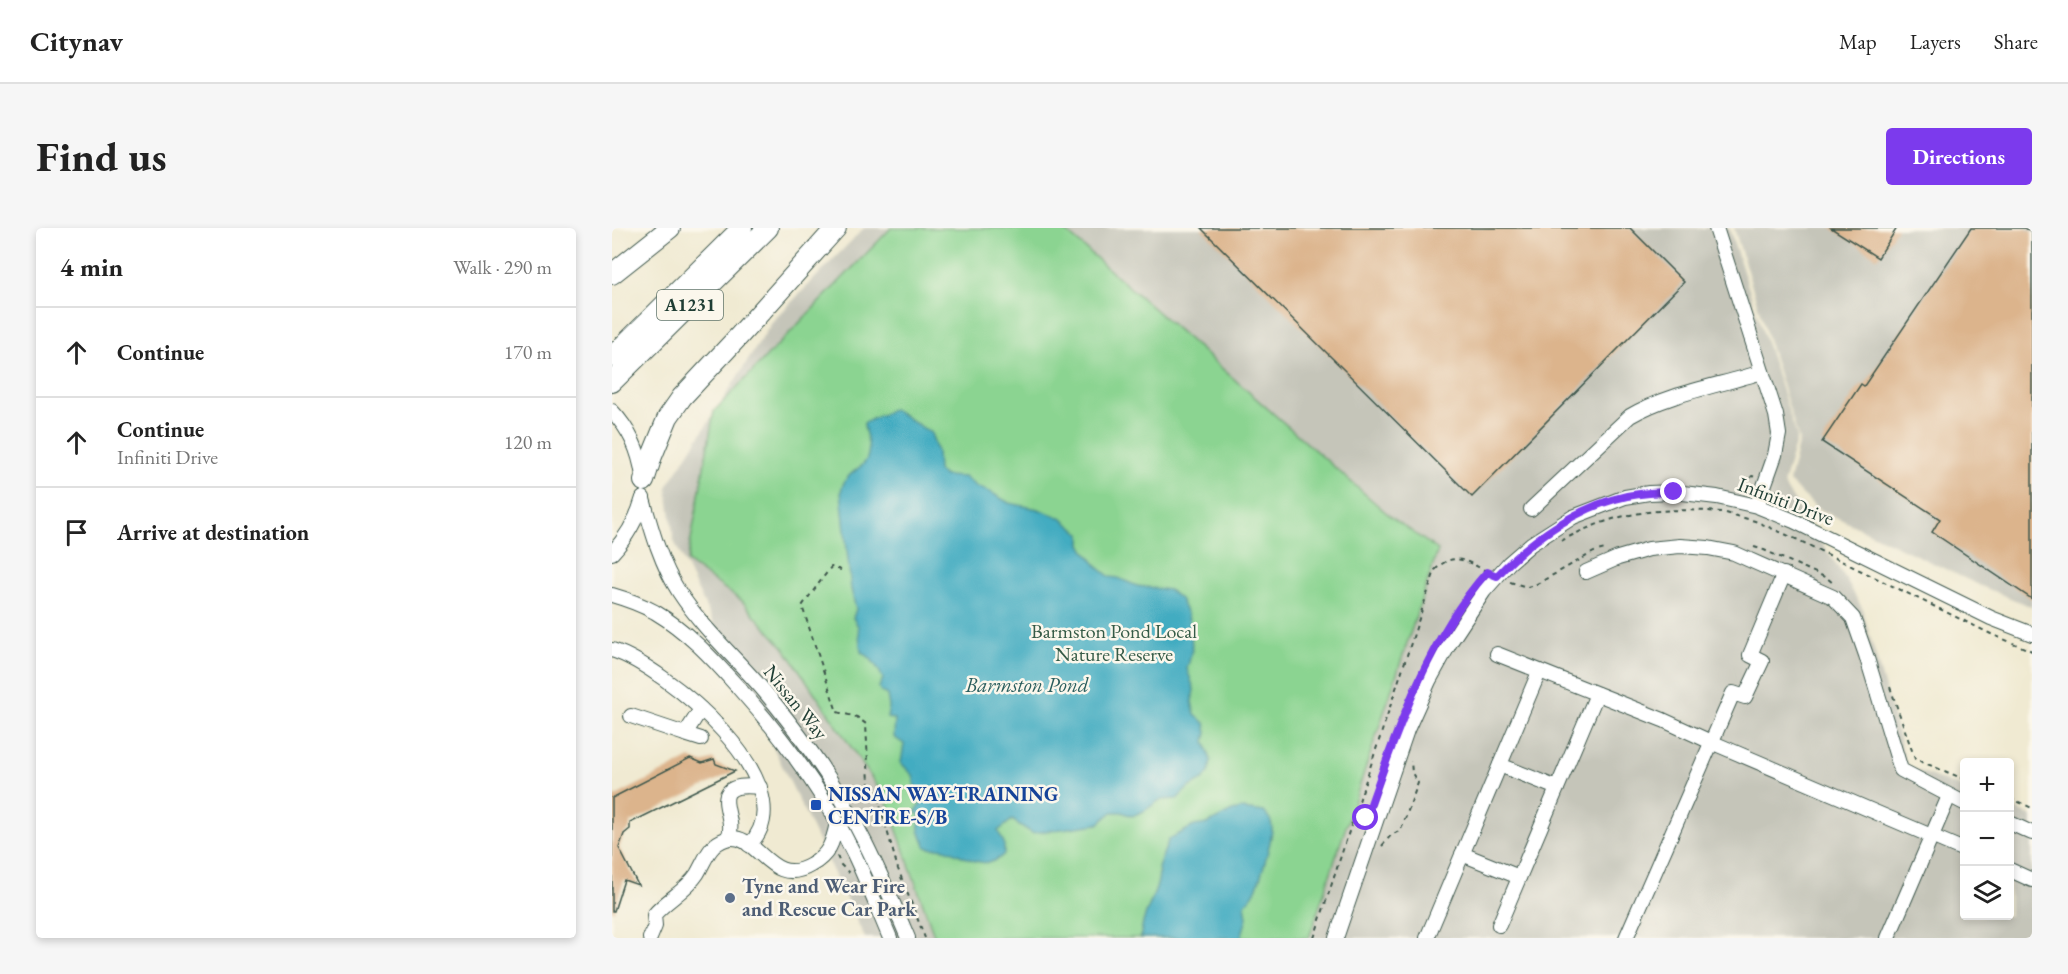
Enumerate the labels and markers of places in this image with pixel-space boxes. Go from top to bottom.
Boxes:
place label: NISSAN WAY-TRAINING CENTRE-S/B [828,781,1058,830]
marker: NISSAN WAY-TRAINING CENTRE-S/B [809,798,823,812]
place label: Tyne and Wear Fire and Rescue Car Park [742,873,917,922]
marker: Tyne and Wear Fire and Rescue Car Park [723,891,737,905]

